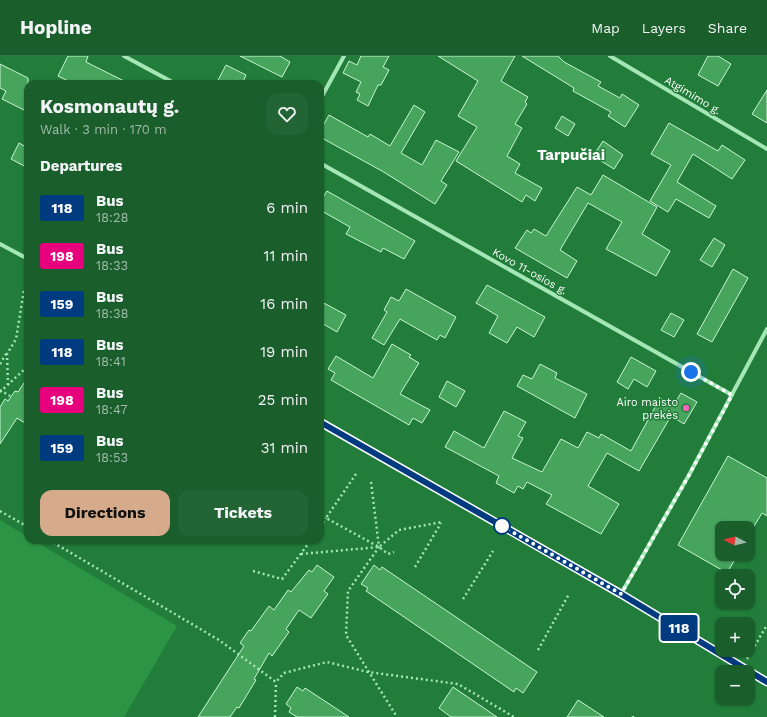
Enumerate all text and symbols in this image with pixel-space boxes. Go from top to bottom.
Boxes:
text: Hopline [20,16,92,39]
text: Map [591,20,620,36]
text: Layers [642,20,686,36]
text: Share [708,20,747,36]
street label: Atgimimo g. [662,74,723,117]
button: heart [266,93,308,135]
text: Kosmonautų g. [40,95,179,118]
text: Walk · 3 min · 170 m [40,122,167,137]
district label: Tarpučiai [537,146,605,164]
text: Departures [40,157,123,175]
text: Bus [96,192,124,210]
text: 6 min [266,199,308,217]
text: 118 [52,200,72,216]
text: 18:28 [96,210,129,225]
text: Bus [96,240,124,258]
street label: Kovo 11-osios g. [490,245,570,297]
text: 11 min [264,247,308,265]
text: 198 [50,248,74,264]
text: 18:33 [96,258,128,273]
text: Bus [96,288,124,306]
text: 16 min [260,295,308,313]
text: 159 [51,296,73,312]
text: 18:38 [96,306,129,321]
text: Bus [96,336,124,354]
text: 19 min [260,343,308,361]
text: 118 [52,344,72,360]
text: 18:41 [96,354,126,369]
your location [681,362,701,382]
text: Bus [96,384,124,402]
text: 25 min [258,391,308,409]
text: 198 [50,392,74,408]
place label: Airo maisto prekės [617,396,678,422]
text: 18:47 [96,402,128,417]
marker: Airo maisto prekės [681,403,691,413]
text: Bus [96,432,124,450]
text: 31 min [261,439,308,457]
text: 159 [51,440,73,456]
text: 18:53 [96,450,128,465]
button: Directions [40,490,170,536]
button: Tickets [178,490,308,536]
unlabelled marker [493,517,511,535]
north arrow [715,521,755,561]
map controls [715,521,755,705]
button: locate [715,569,755,609]
line badge: 118 [656,615,702,641]
button: + [715,617,755,657]
text: 118 [669,620,689,636]
button: − [715,665,755,705]

